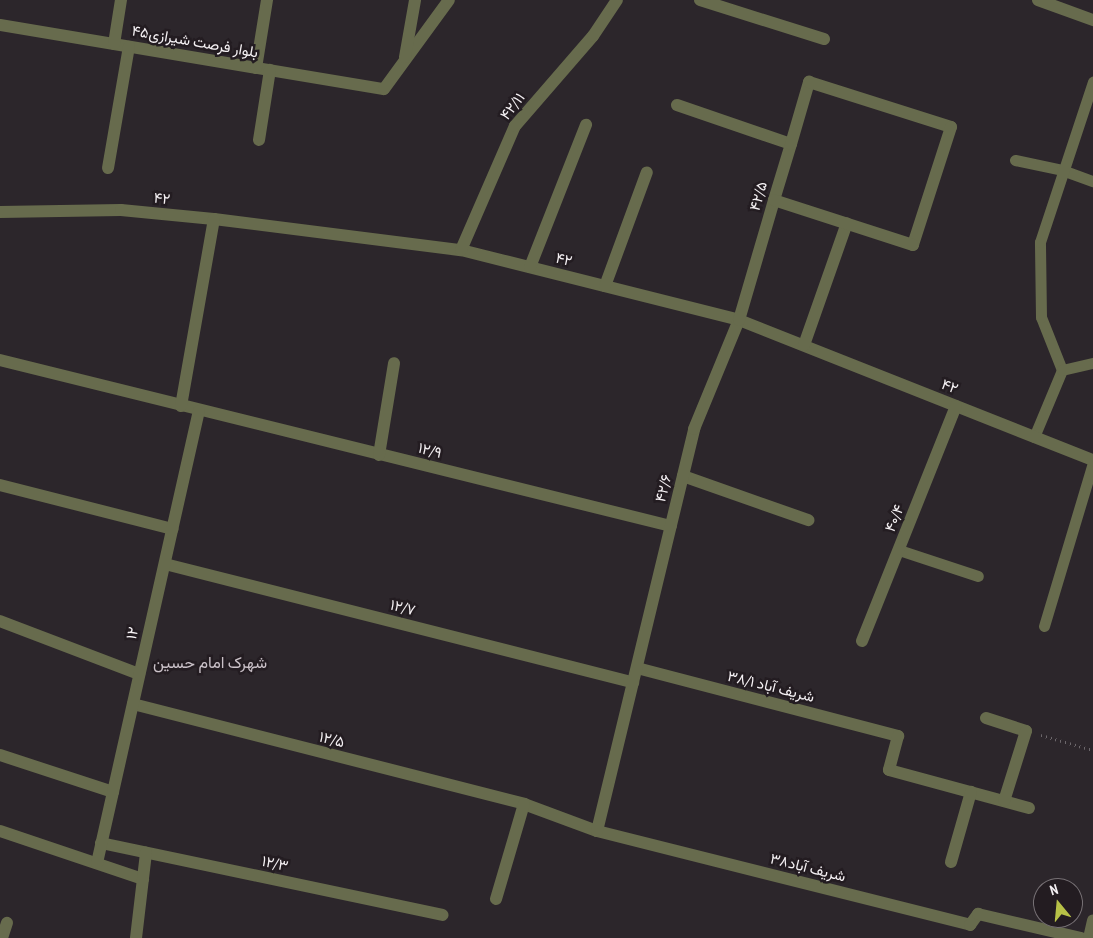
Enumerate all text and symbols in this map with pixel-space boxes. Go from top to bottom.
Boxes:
street label: بلوار فرصت شیرازی۴۵ [130,21,260,61]
street label: ۴۲/۱۱ [496,89,528,123]
street label: ۴۲/۵ [745,179,771,213]
street label: ۴۲ [153,188,171,208]
street label: ۴۲ [554,248,574,270]
street label: ۴۲ [939,375,961,397]
street label: ۱۲/۹ [416,438,444,462]
street label: ۴۲/۶ [651,472,675,504]
street label: ۴۰/۴ [880,502,908,534]
street label: ۱۲/۷ [388,595,418,619]
street label: ۱۲ [122,625,142,641]
district label: شهرک امام حسین [153,652,267,672]
street label: ۳۸/۱ شریف آباد [726,666,816,706]
street label: ۱۲/۵ [317,727,347,751]
street label: شریف آباد۳۸ [768,849,848,885]
street label: ۱۲/۳ [260,851,290,875]
north arrow [1033,878,1083,928]
text: N [1048,880,1060,899]

